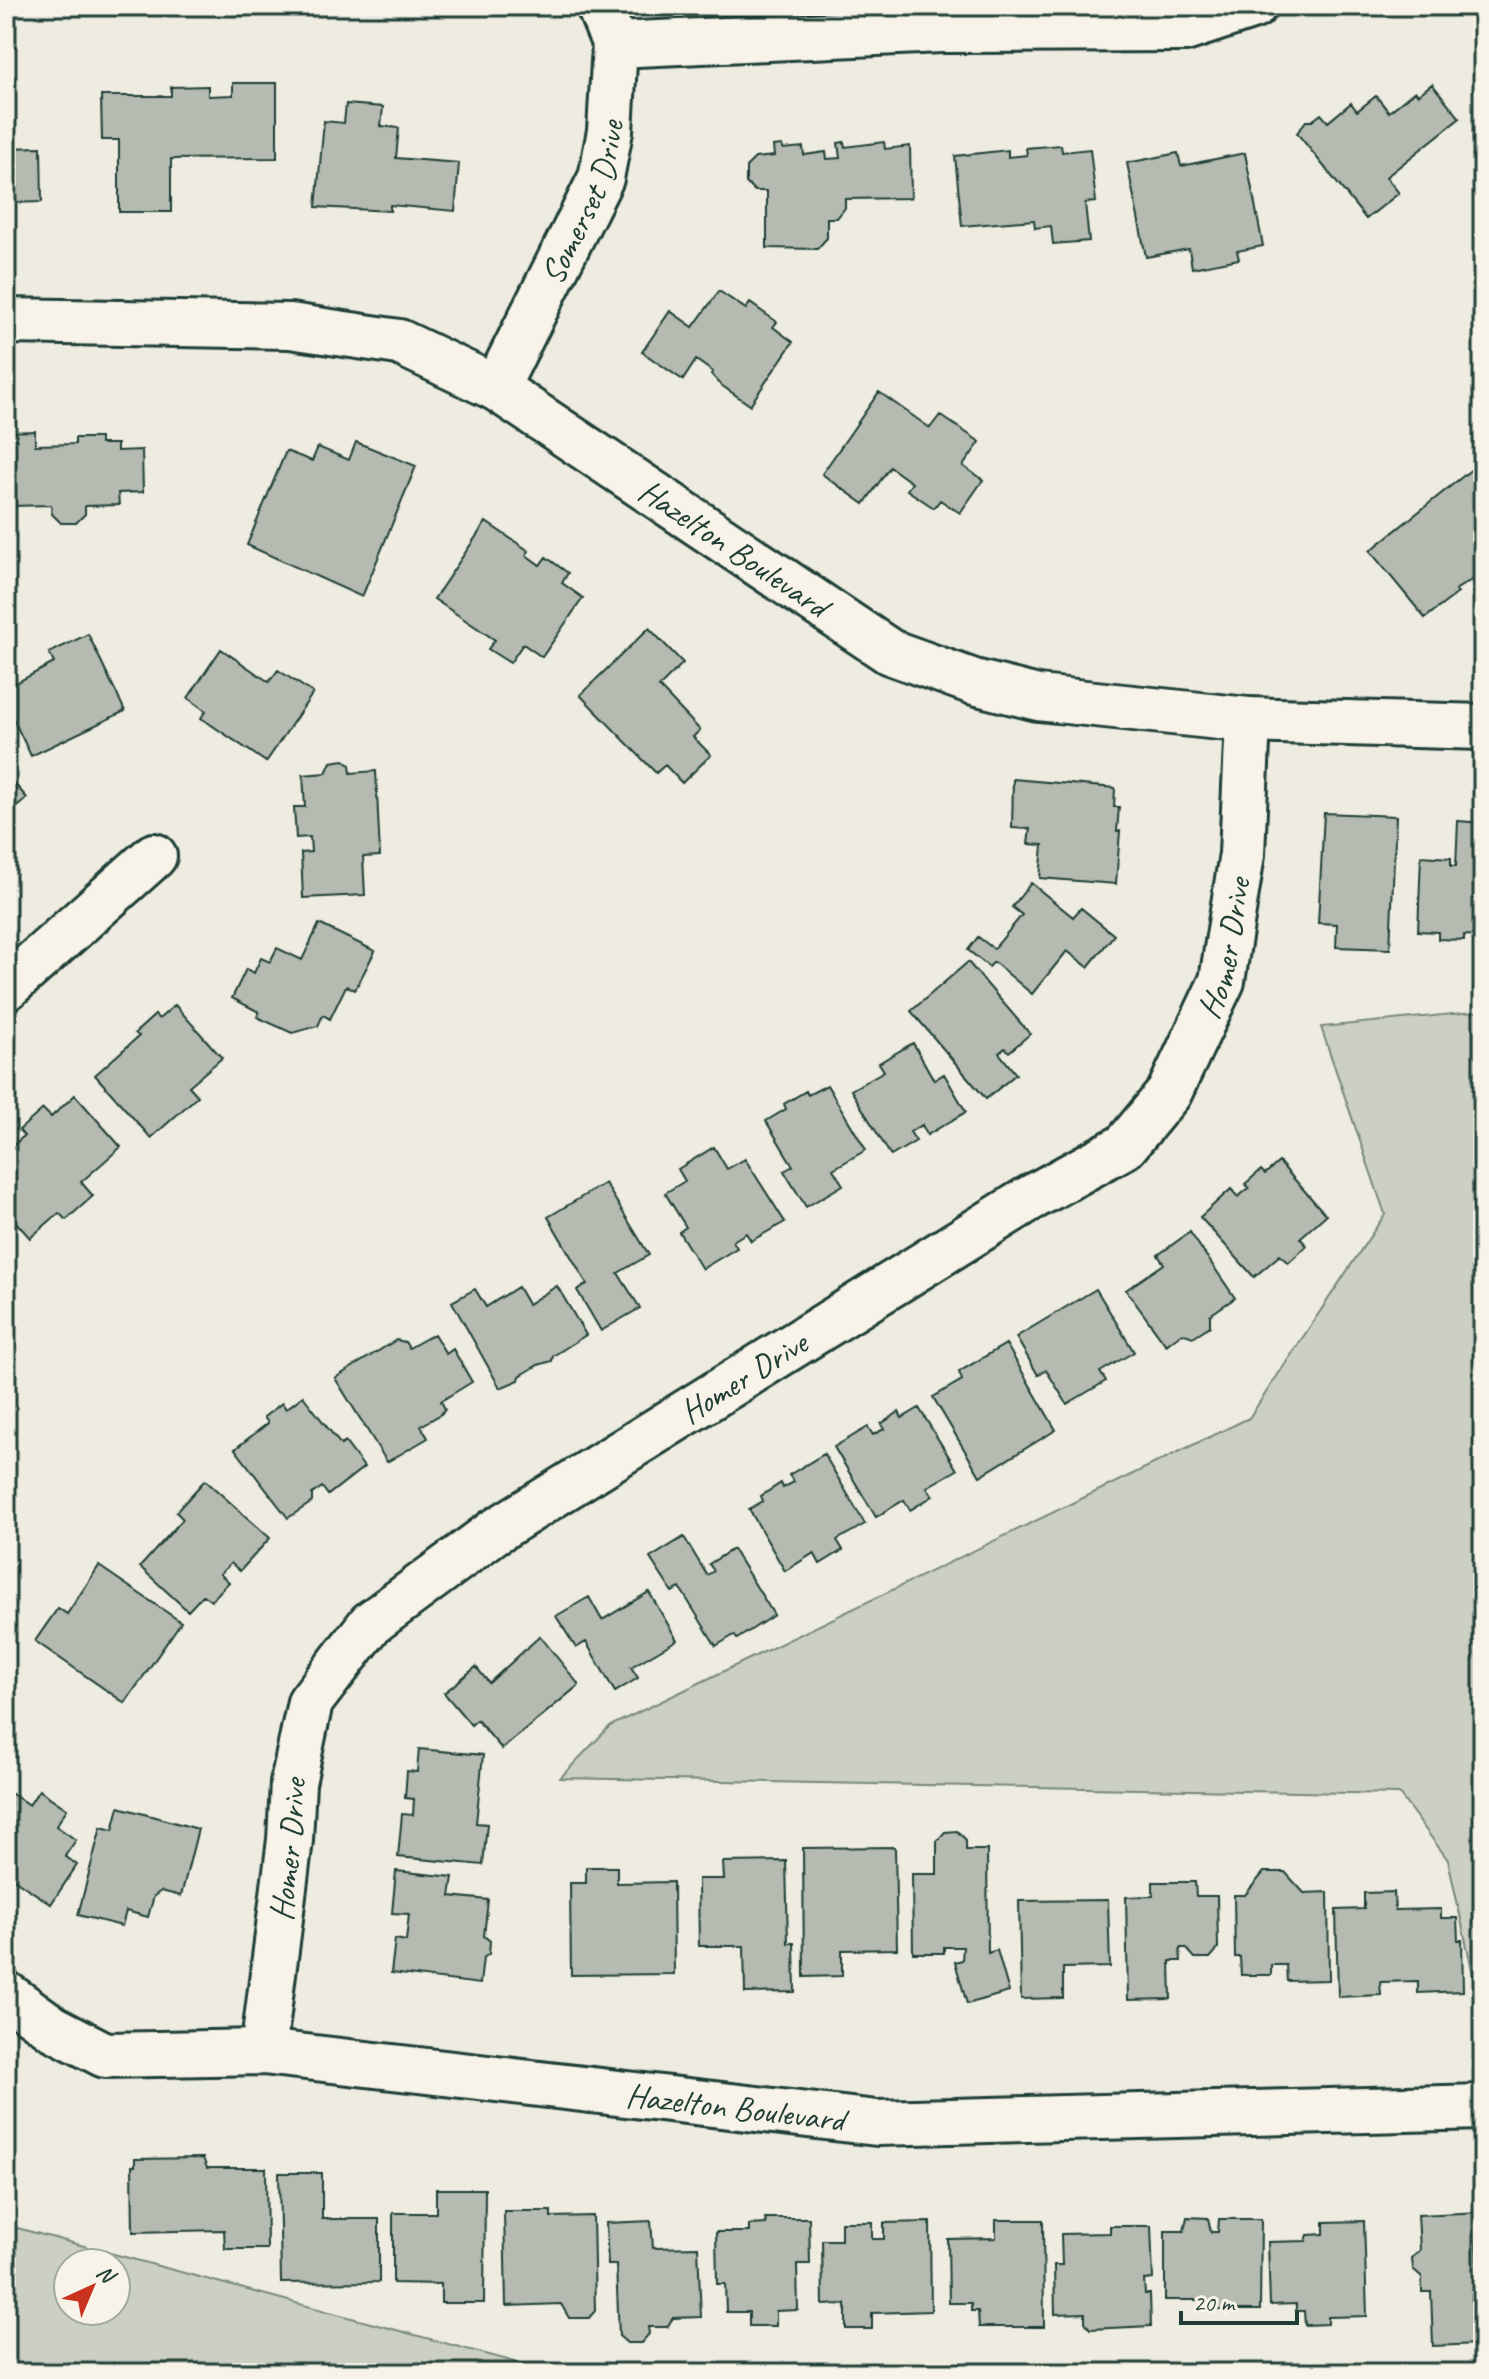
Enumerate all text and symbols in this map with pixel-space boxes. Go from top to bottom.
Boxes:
street label: Somerset Drive [531,118,633,291]
street label: Hazelton Boulevard [631,469,841,630]
street label: Homer Drive [1187,872,1260,1025]
street label: Homer Drive [672,1320,818,1433]
street label: Homer Drive [259,1775,315,1923]
street label: Hazelton Boulevard [624,2073,852,2142]
north arrow [52,2247,132,2327]
text: N [91,2259,122,2290]
scale bar [1181,2275,1297,2325]
text: 20 m [1193,2288,1236,2318]

